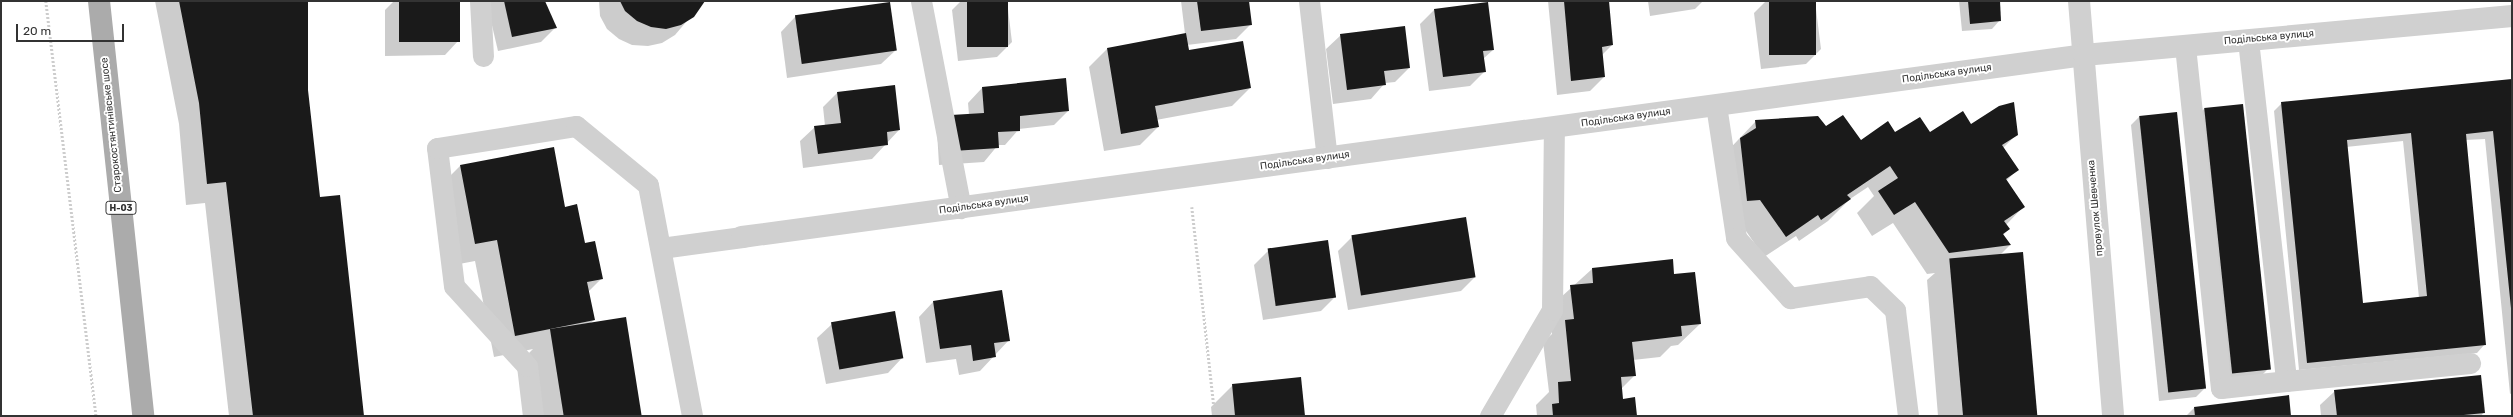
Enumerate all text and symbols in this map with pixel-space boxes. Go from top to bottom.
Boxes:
scale bar [18,16,126,42]
text: 20 m [23,24,51,38]
street label: Подільська вулиця [2224,28,2314,48]
street label: Старокостянтинівське шосе [99,57,125,193]
street label: Подільська вулиця [1901,62,1993,86]
street label: Подільська вулиця [1580,106,1672,130]
street label: Подільська вулиця [1259,149,1351,173]
street label: провулок Шевченка [2086,159,2106,257]
street label: Подільська вулиця [938,193,1030,217]
road number: Н-03 [105,201,137,215]

